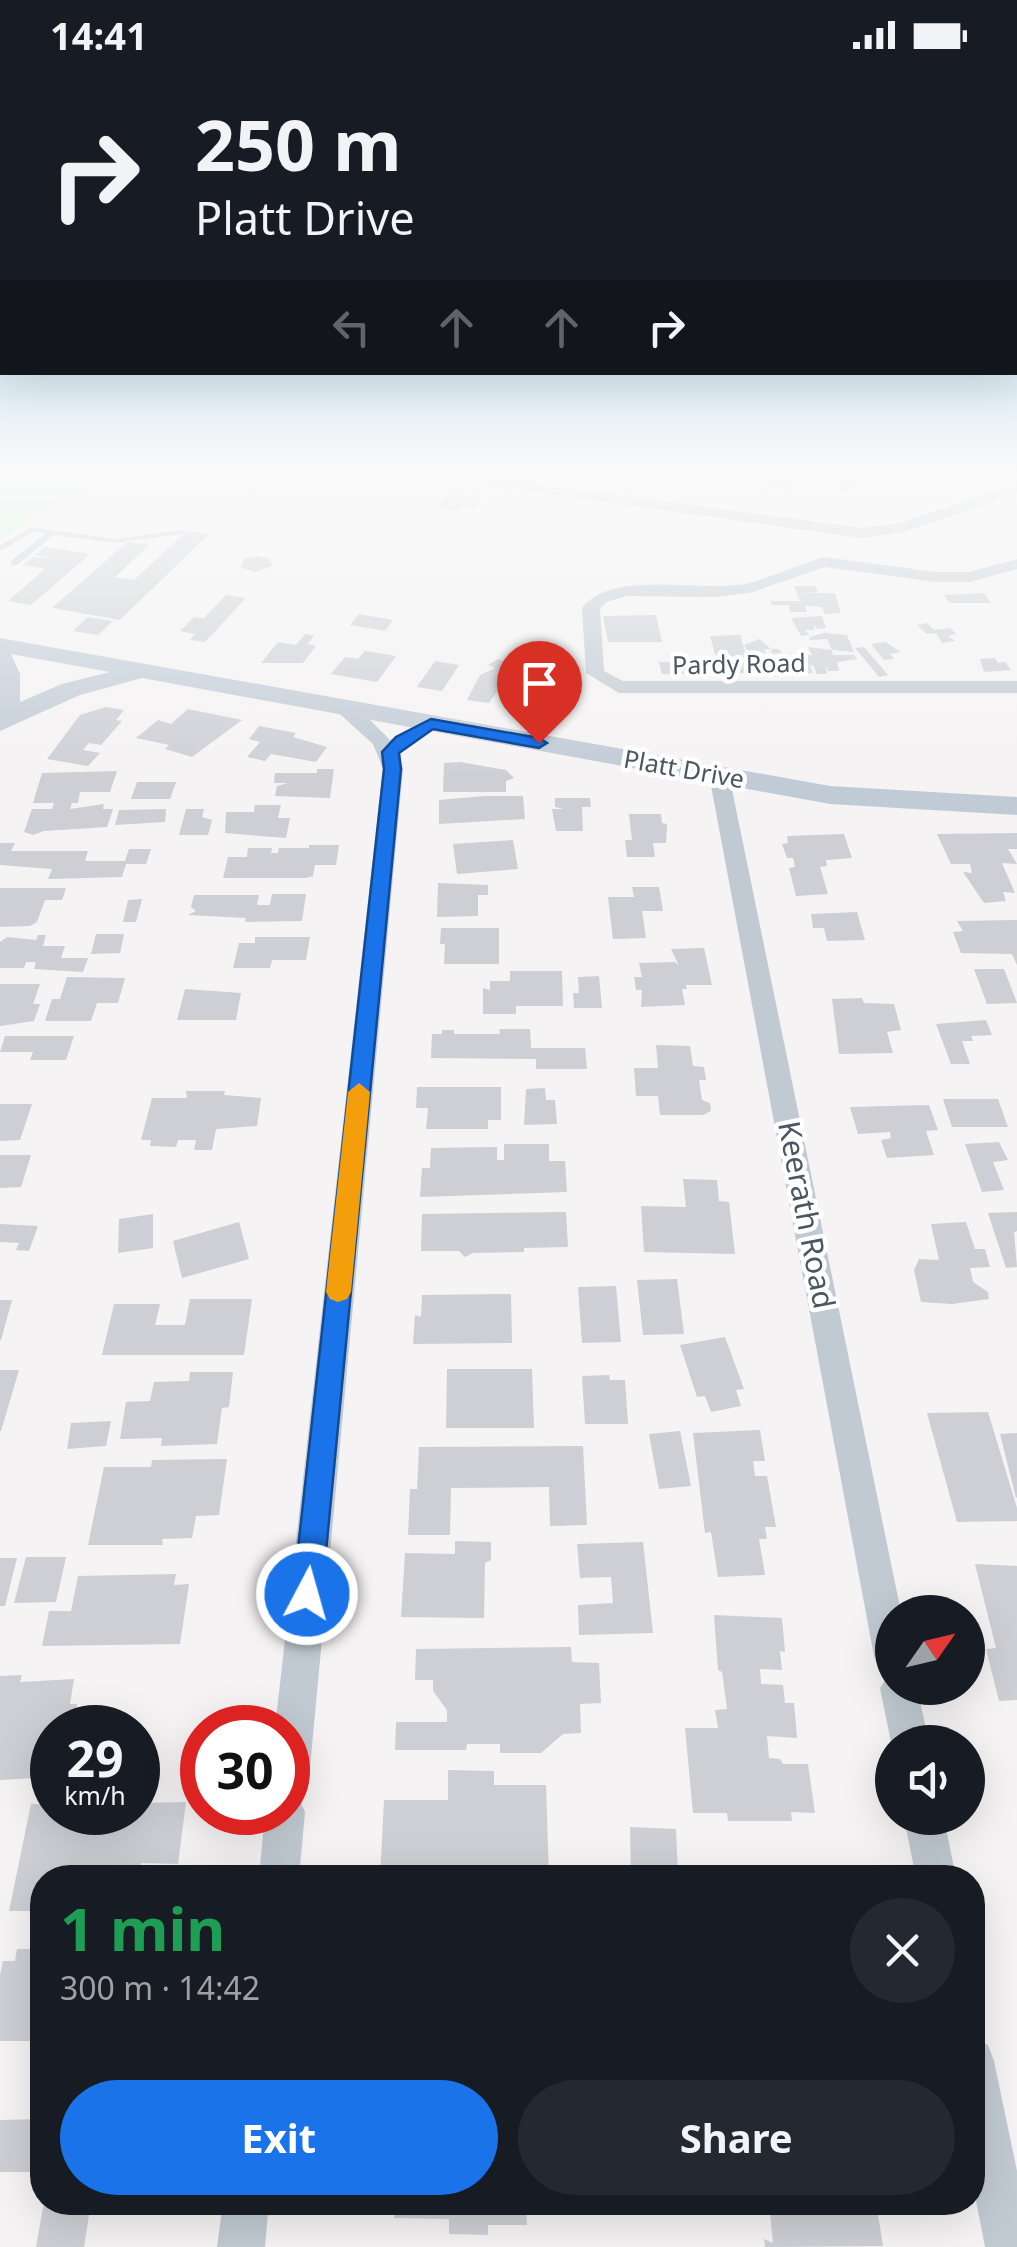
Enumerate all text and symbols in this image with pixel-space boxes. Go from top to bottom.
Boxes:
text: 14:41 [50,9,148,61]
text: 250 m [195,96,402,192]
icon: right [30,110,160,240]
text: Platt Drive [195,187,415,248]
icon: left [324,300,379,355]
icon: ahead [429,300,484,355]
icon: ahead [534,300,589,355]
icon: right [639,300,694,355]
pin [497,641,582,744]
street label: Pardy Road [672,645,806,681]
icon: arrive [512,656,567,711]
street label: Platt Drive [621,741,747,795]
street label: Keerath Road [769,1117,846,1312]
position arrow [255,1542,359,1646]
north arrow [875,1595,985,1705]
map controls [875,1595,985,1835]
speed limit sign: 30 [180,1705,310,1835]
text: 29 [66,1724,124,1792]
button: sound [875,1725,985,1835]
text: km/h [64,1778,126,1812]
text: 1 min [60,1887,225,1969]
button: close [850,1898,955,2003]
text: 300 m · 14:42 [60,1966,260,2009]
button: Exit [60,2080,498,2195]
button: Share [518,2080,955,2195]

